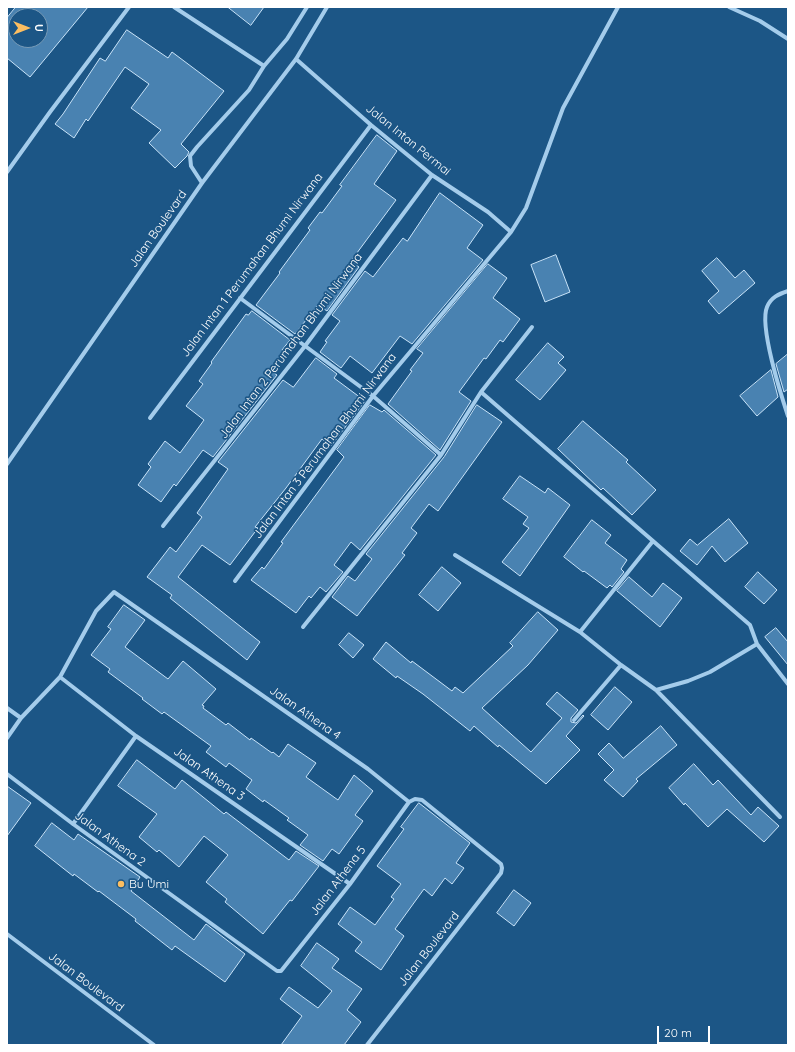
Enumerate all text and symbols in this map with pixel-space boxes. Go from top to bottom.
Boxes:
north arrow [8,8,48,48]
text: U [32,24,46,32]
street label: Jalan Intan Permai [363,101,453,179]
street label: Jalan Intan 1 Perumahan Bhumi Nirwana [178,170,326,360]
street label: Jalan Boulevard [126,188,190,270]
street label: Jalan Intan 2 Perumahan Bhumi Nirwana [216,250,366,442]
street label: Jalan Intan 3 Perumahan Bhumi Nirwana [250,350,400,542]
street label: Jalan Athena 4 [267,683,343,743]
street label: Jalan Athena 3 [171,744,247,804]
street label: Jalan Athena 2 [72,809,148,869]
street label: Jalan Athena 5 [307,843,369,919]
place label: Bu Umi [129,877,169,891]
marker: Bu Umi [116,879,126,889]
street label: Jalan Boulevard [395,909,463,989]
street label: Jalan Boulevard [45,949,127,1015]
scale bar [659,1018,712,1044]
text: 20 m [664,1025,692,1040]

